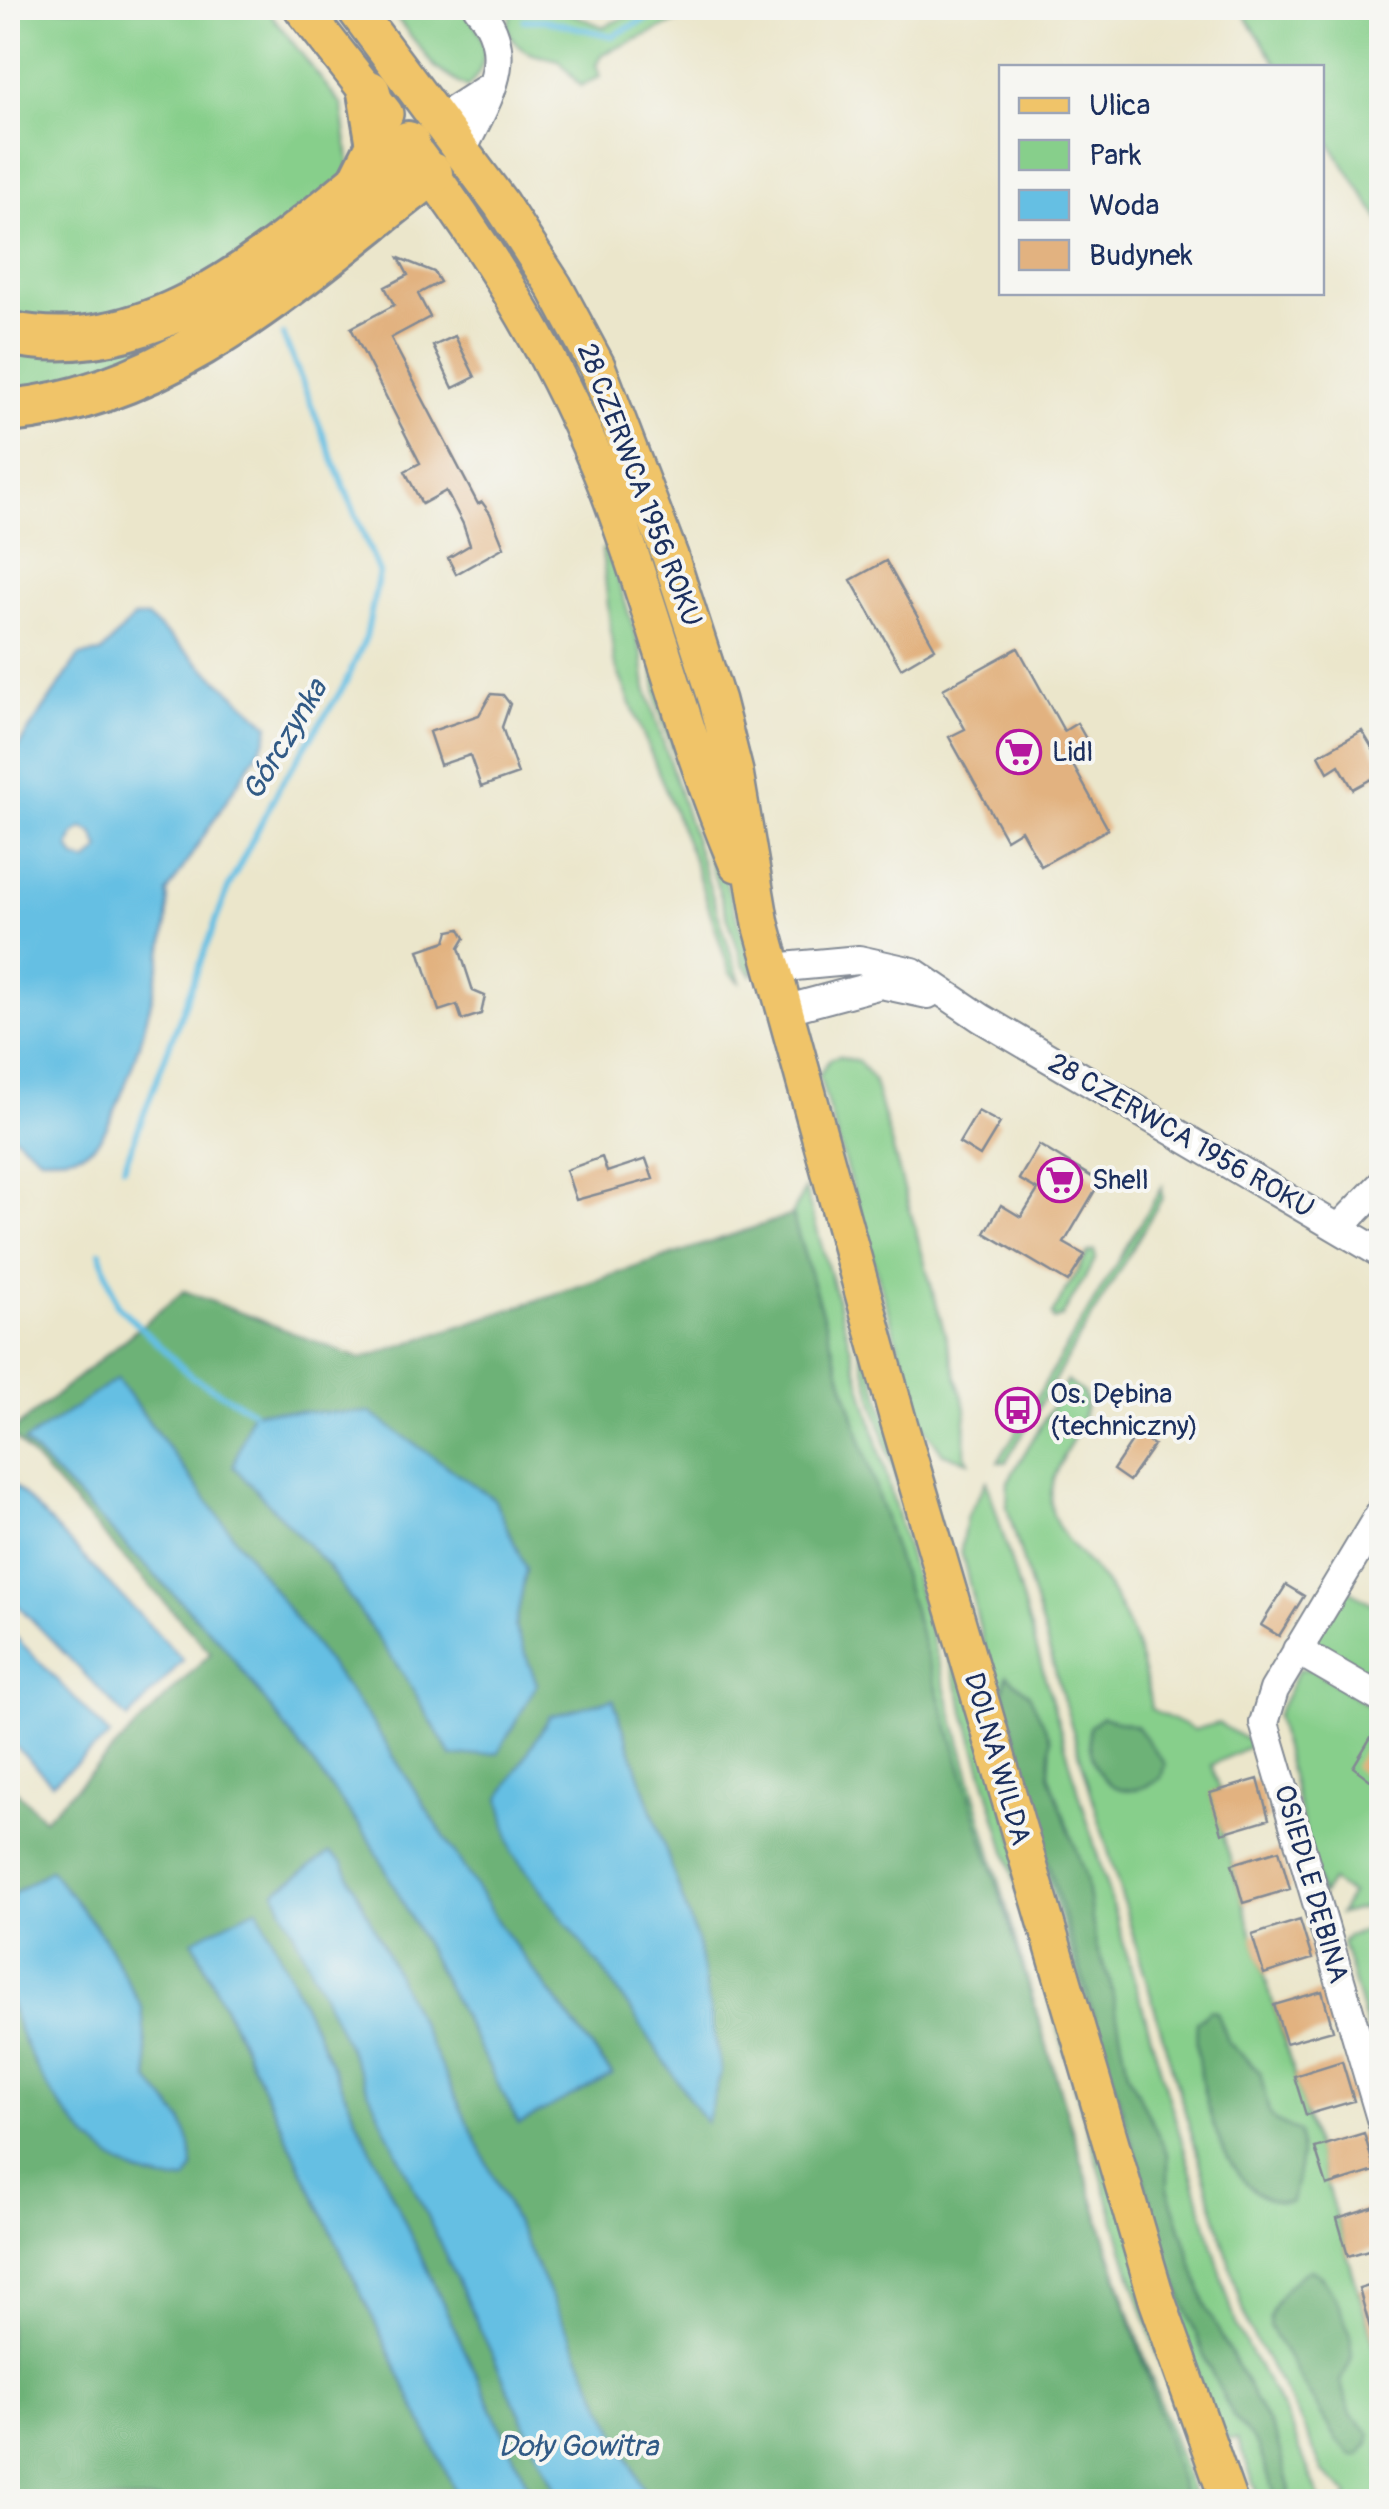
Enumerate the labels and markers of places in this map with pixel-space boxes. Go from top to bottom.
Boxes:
supermarket icon: Lidl [996,729,1042,775]
place label: Lidl [1052,735,1093,770]
supermarket icon: Shell [1037,1157,1083,1203]
place label: Shell [1092,1163,1149,1198]
place label: Os. Dębina (techniczny) [1050,1377,1198,1444]
bus stop icon: Os. Dębina (techniczny) [995,1387,1041,1433]

